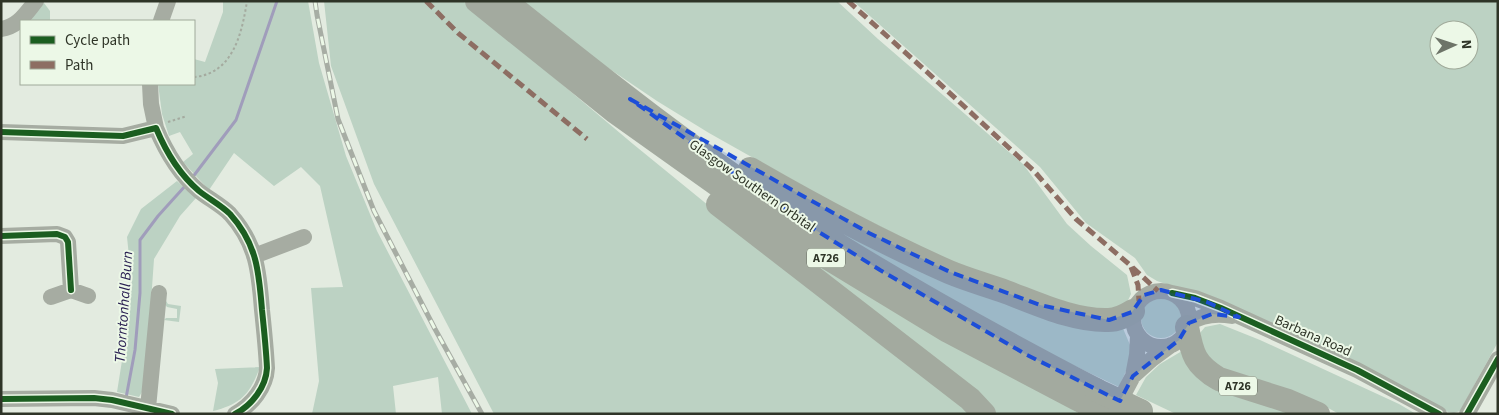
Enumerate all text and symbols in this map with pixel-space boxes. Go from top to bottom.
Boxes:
legend [20,20,195,85]
north arrow [1429,20,1479,70]
text: Cycle path [65,30,130,51]
text: N [1456,39,1476,50]
text: Path [65,55,93,76]
street label: Glasgow Southern Orbital [685,135,820,237]
road number: A726 [807,248,845,268]
water label: Thorntonhall Burn [110,250,138,364]
street label: Barbana Road [1271,310,1355,362]
road number: A726 [1219,376,1257,396]

